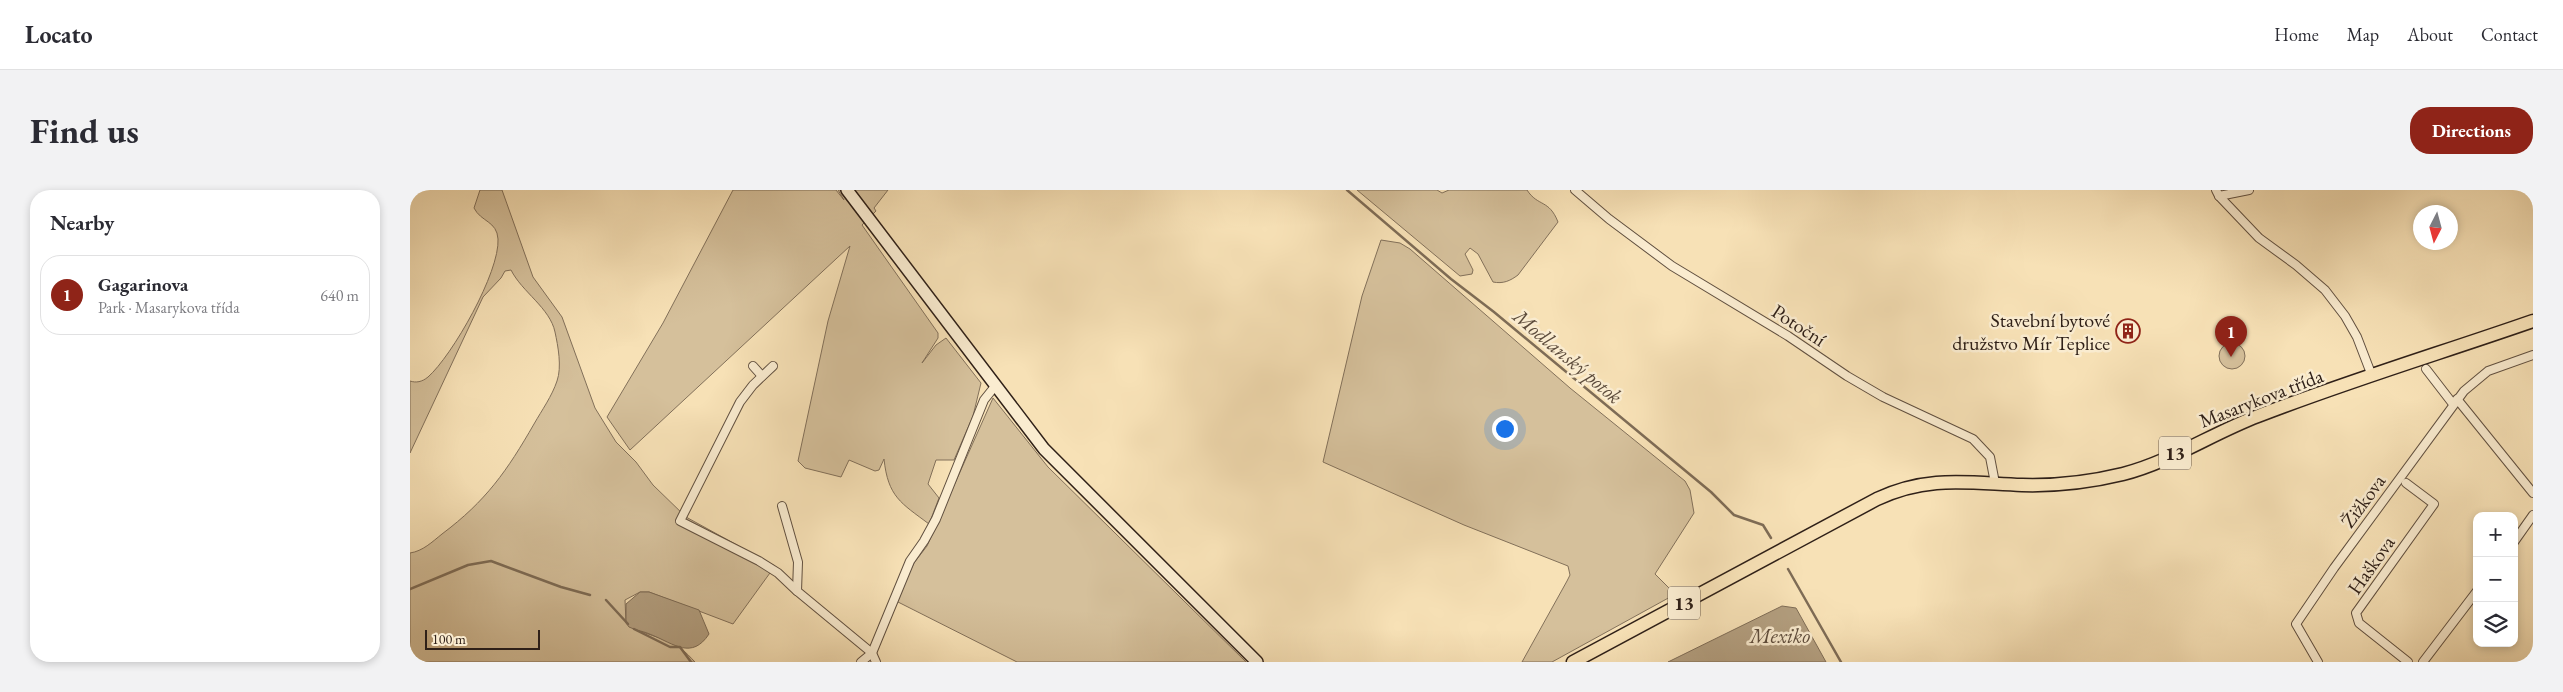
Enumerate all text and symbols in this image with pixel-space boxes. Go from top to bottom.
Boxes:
text: Locato [25,19,93,50]
text: Home [2274,23,2319,46]
text: Map [2347,23,2379,46]
text: About [2407,23,2453,46]
text: Contact [2481,23,2538,46]
button: Directions [2410,107,2533,154]
text: Find us [30,108,139,153]
north arrow [2413,205,2458,250]
text: Nearby [50,209,114,236]
text: Gagarinova [98,272,188,297]
text: 1 [63,285,71,306]
text: 640 m [320,285,359,306]
text: Park · Masarykova třída [98,297,240,318]
street label: Potoční [1767,298,1831,352]
water label: Modlanský potok [1506,301,1629,410]
place label: Stavební bytové družstvo Mír Teplice [1952,307,2110,356]
pin: 1 [2215,316,2247,357]
building icon: Stavební bytové družstvo Mír Teplice [2115,318,2141,344]
street label: Masarykova třída [2195,362,2327,434]
your location [1492,416,1518,442]
road number: 13 [2159,437,2191,470]
street label: Žižkova [2335,469,2391,533]
map controls [2473,512,2518,647]
button: + [2473,512,2518,557]
street label: Haškova [2341,530,2401,600]
button: − [2473,557,2518,602]
road number: 13 [1668,586,1700,619]
button: layers [2473,602,2518,647]
water label: Mexiko [1748,622,1810,649]
scale bar [425,627,540,650]
text: 100 m [432,630,466,648]

